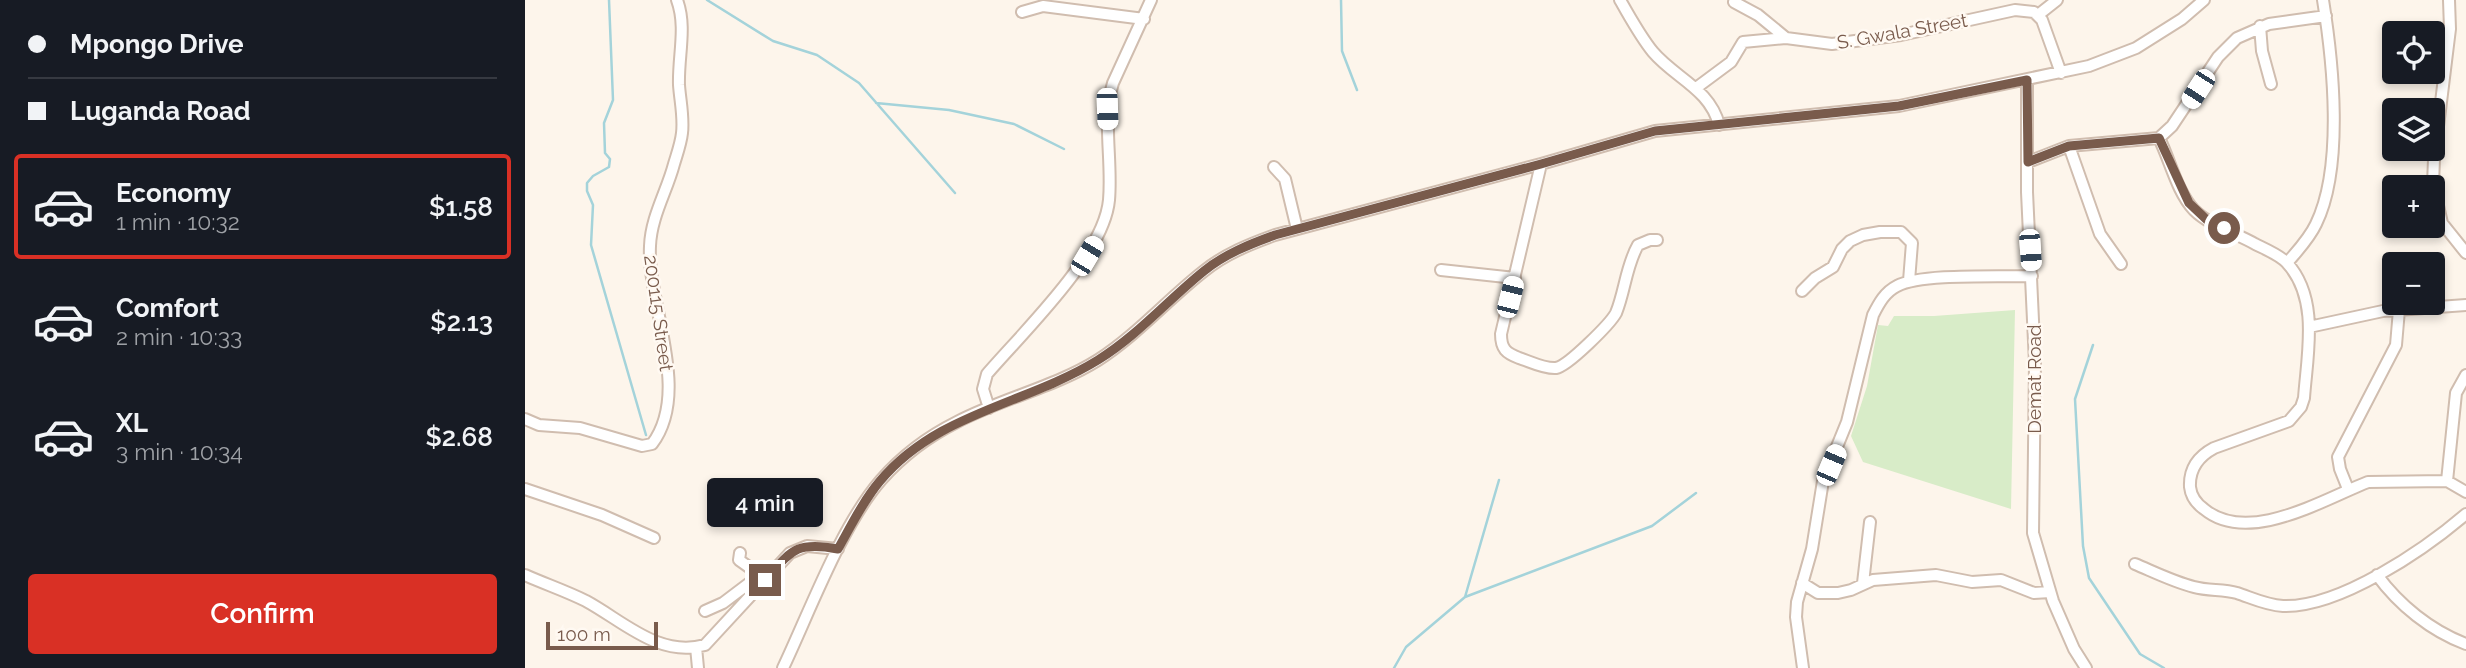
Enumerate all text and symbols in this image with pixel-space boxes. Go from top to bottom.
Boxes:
street label: S. Gwala Street [1835,9,1970,53]
map controls [2382,21,2445,315]
button: locate [2382,21,2445,84]
text: Mpongo Drive [70,29,244,59]
car [2178,66,2219,112]
car [1096,88,1119,130]
text: Luganda Road [70,96,251,126]
button: layers [2382,98,2445,161]
icon: car [32,175,95,238]
button: + [2382,175,2445,238]
text: Economy [116,178,231,208]
text: $1.58 [429,192,493,222]
text: 1 min · 10:32 [116,208,240,235]
route start [2208,212,2240,244]
car [2019,228,2042,272]
car [1068,233,1107,279]
button: − [2382,252,2445,315]
street label: 200115 Street [640,253,678,373]
car [1495,274,1526,320]
icon: car [32,290,95,353]
text: Comfort [116,293,219,323]
text: $2.13 [430,307,493,337]
text: 2 min · 10:33 [116,323,242,350]
street label: Demat Road [2023,324,2045,434]
icon: car [32,405,95,468]
text: XL [116,408,148,438]
text: $2.68 [425,422,493,452]
text: 3 min · 10:34 [116,438,243,465]
car [1814,442,1849,488]
callout: 4 min [707,478,823,528]
text: 4 min [735,489,795,516]
route end [749,564,781,596]
button: Confirm [28,574,497,654]
scale bar [546,619,658,651]
text: 100 m [557,623,611,645]

